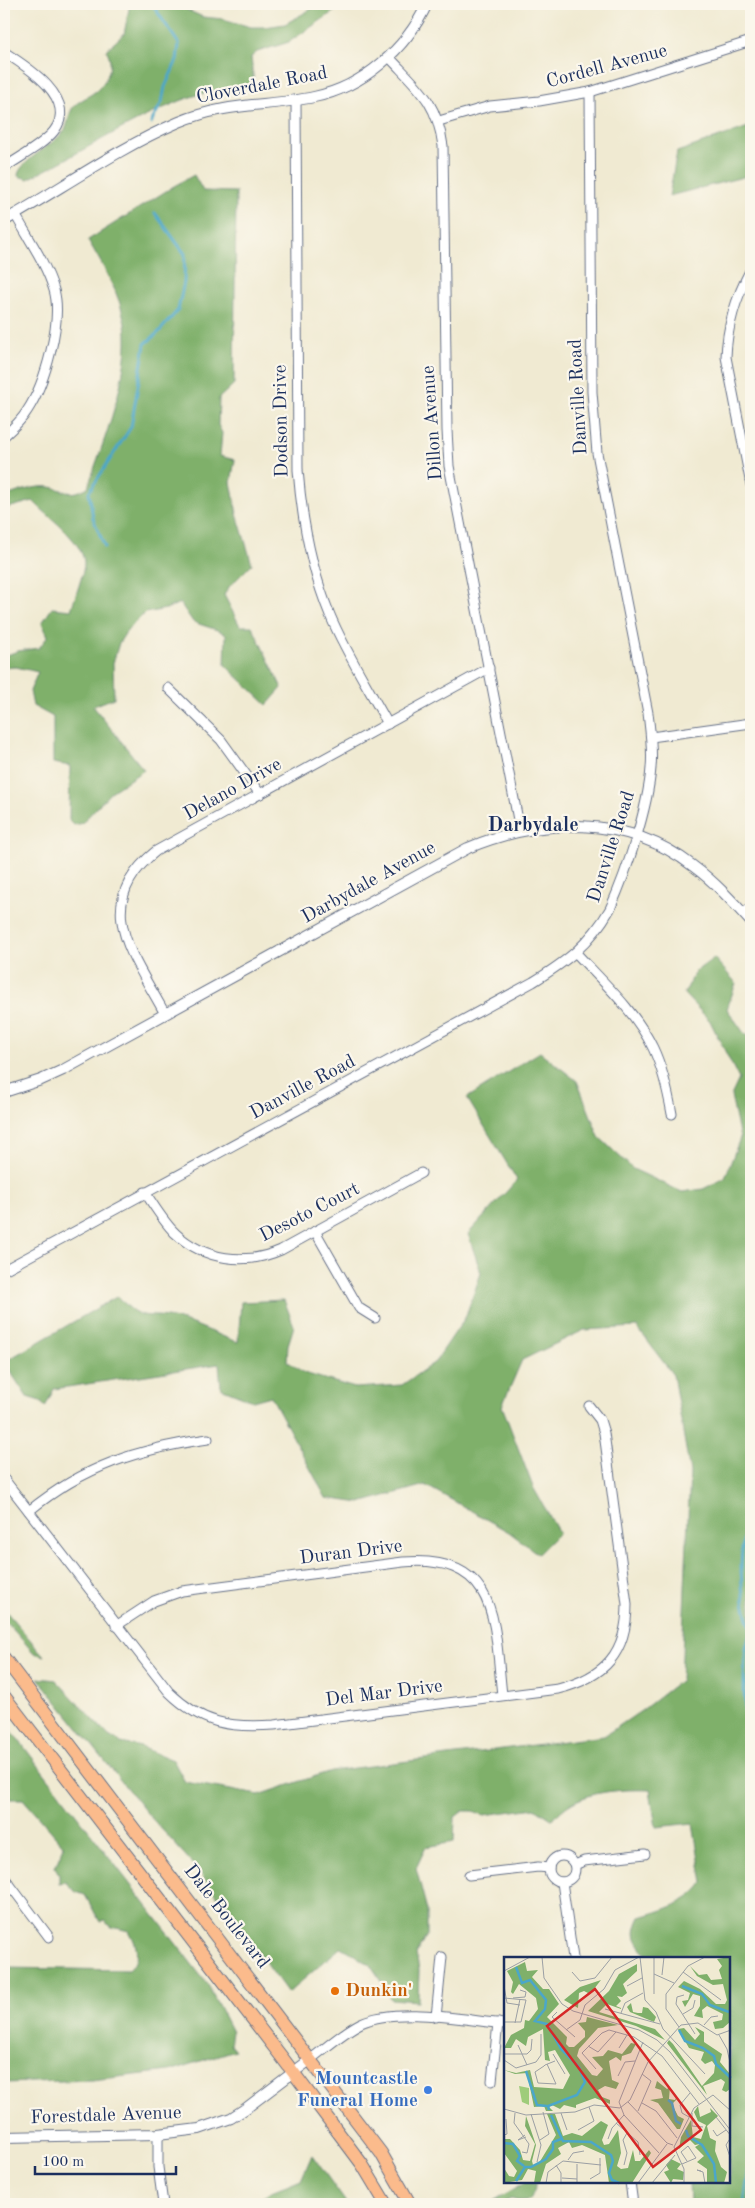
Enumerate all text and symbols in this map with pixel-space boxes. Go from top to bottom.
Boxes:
street label: Cordell Avenue [544,42,670,92]
street label: Cloverdale Road [195,64,329,108]
street label: Danville Road [566,338,592,456]
street label: Dodson Drive [272,364,292,478]
street label: Dillon Avenue [419,365,447,481]
street label: Delano Drive [181,755,285,825]
street label: Danville Road [585,789,639,905]
district label: Darbydale [487,816,579,836]
street label: Darbydale Avenue [299,838,439,928]
street label: Danville Road [247,1052,359,1124]
street label: Desoto Court [257,1180,363,1246]
street label: Duran Drive [299,1537,403,1569]
street label: Del Mar Drive [324,1677,444,1711]
street label: Dale Boulevard [180,1861,272,1973]
inset map [504,1957,730,2183]
place label: Dunkin' [345,1982,412,2001]
marker: Dunkin' [329,1985,341,1997]
place label: Mountcastle Funeral Home [297,2070,418,2111]
marker: Mountcastle Funeral Home [422,2084,434,2096]
street label: Forestdale Avenue [30,2104,182,2128]
scale bar [35,2143,176,2175]
text: 100 m [42,2155,84,2170]

